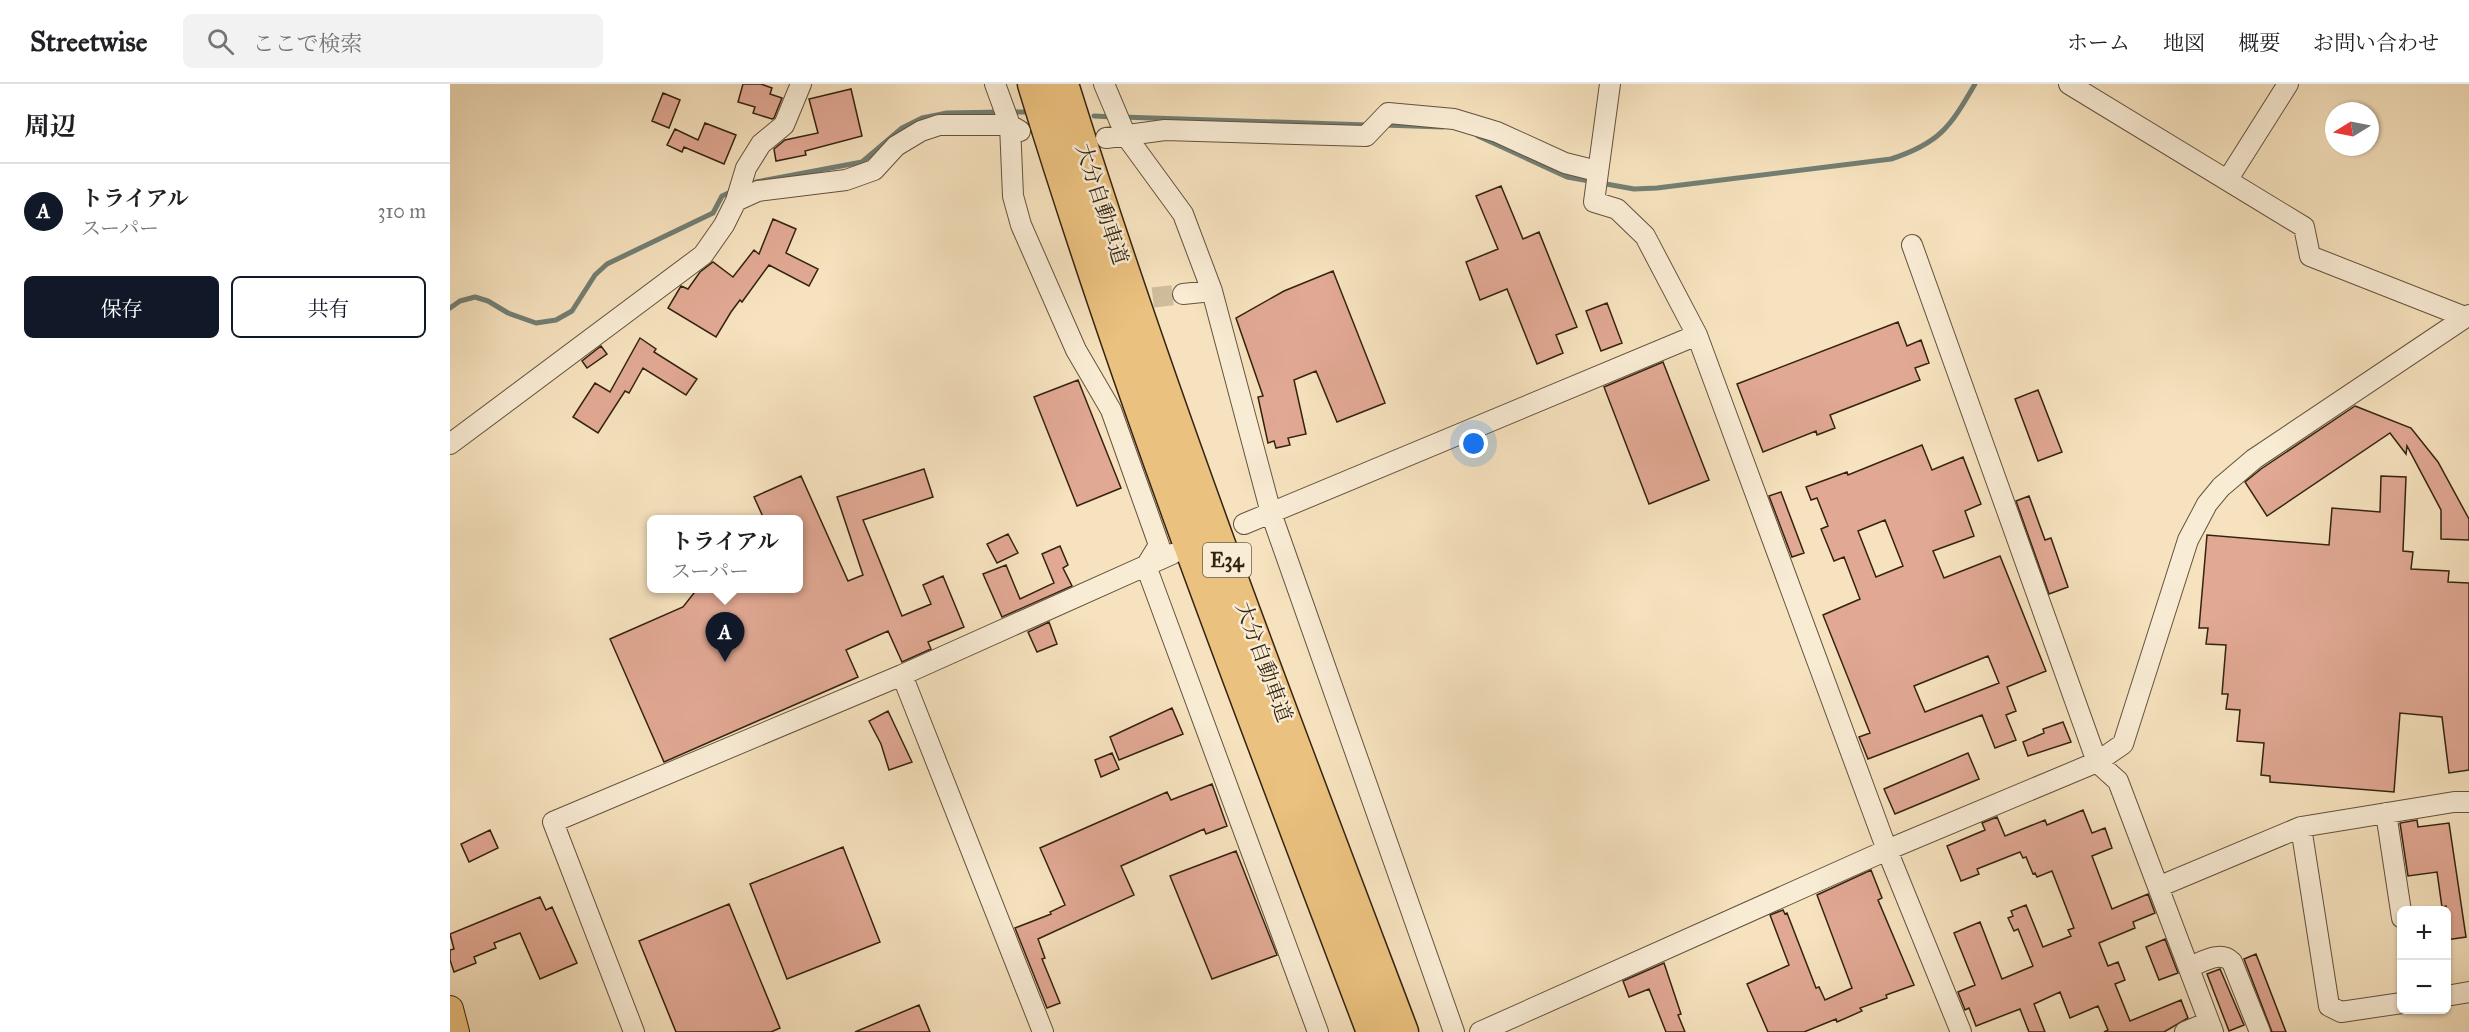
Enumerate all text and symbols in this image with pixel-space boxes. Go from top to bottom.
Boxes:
search box [183,14,603,68]
text: Streetwise [30,24,147,59]
icon: search [204,25,237,58]
text: ここで検索 [252,30,362,57]
text: ホーム [2067,30,2130,56]
text: 地図 [2163,30,2205,56]
text: 概要 [2238,30,2280,56]
text: お問い合わせ [2313,30,2439,56]
north arrow [2325,102,2379,156]
text: 周辺 [24,110,76,142]
street label: 大分自動車道 [1070,140,1134,268]
text: トライアル [81,185,189,212]
text: A [37,199,50,223]
text: 310 m [377,199,426,223]
text: スーパー [81,216,159,240]
button: 保存 [24,276,219,338]
button: 共有 [231,276,426,338]
your location [1459,429,1488,458]
popup [647,515,803,593]
text: トライアル [671,528,779,555]
road number: E34 [1203,543,1251,577]
text: スーパー [671,559,749,583]
street label: 大分自動車道 [1230,598,1298,726]
pin: A [706,612,744,662]
map controls [2397,906,2451,1014]
button: + [2397,906,2451,960]
button: − [2397,960,2451,1014]

